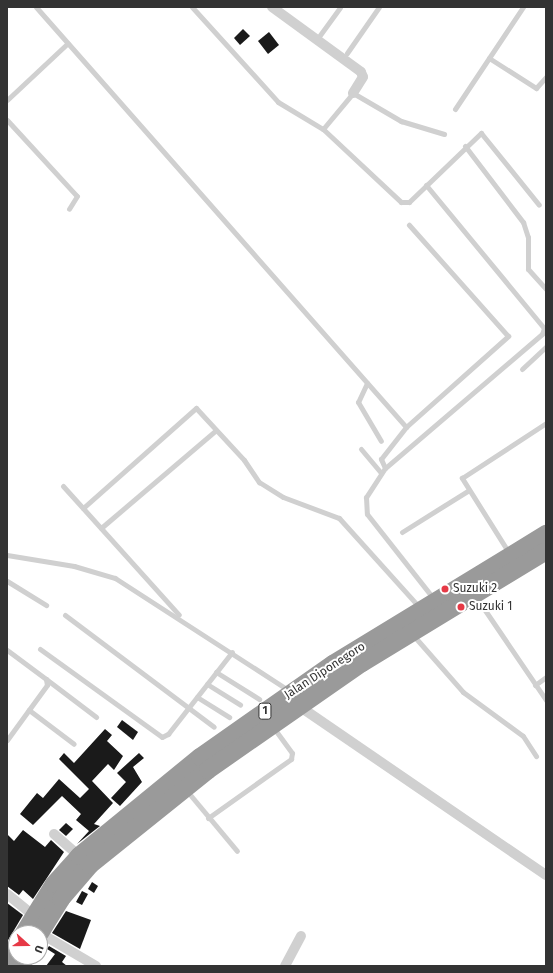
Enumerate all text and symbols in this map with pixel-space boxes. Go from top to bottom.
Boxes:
place label: Suzuki 2 [453,582,497,596]
marker: Suzuki 2 [440,584,450,594]
place label: Suzuki 1 [469,600,513,614]
marker: Suzuki 1 [456,602,466,612]
street label: Jalan Diponegoro [282,640,368,702]
road number: 1 [258,702,272,720]
north arrow [8,925,48,965]
text: U [31,943,46,955]

